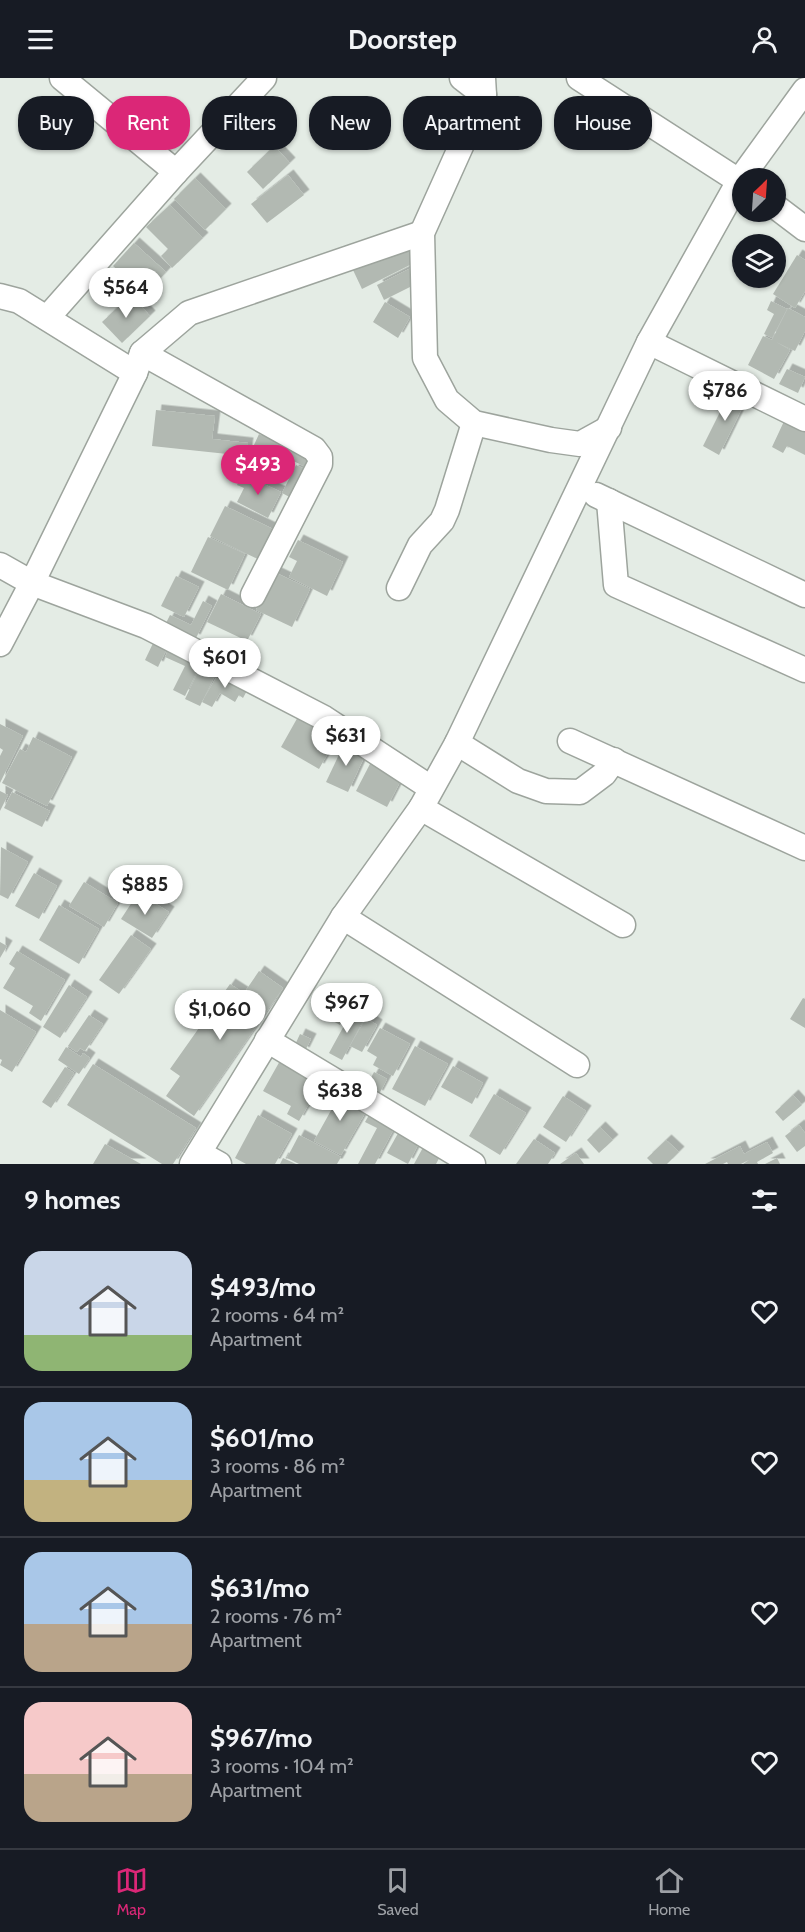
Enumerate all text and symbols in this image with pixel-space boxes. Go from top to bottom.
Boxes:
icon: menu [24,23,57,56]
text: Doorstep [348,23,457,56]
icon: person [748,23,781,56]
chip: Buy [18,96,94,150]
chip: Rent [106,96,190,150]
chip: Filters [202,96,297,150]
chip: New [309,96,391,150]
chip: Apartment [403,96,542,150]
chip: House [554,96,652,150]
north arrow [732,168,786,222]
map controls [732,168,786,288]
button: layers [732,234,786,288]
pin: $564 [90,268,162,319]
text: $564 [103,275,149,299]
pin: $786 [689,371,761,422]
text: $786 [702,378,748,402]
pin: $493 [222,445,294,496]
text: $493 [235,452,281,476]
pin: $601 [189,638,261,689]
text: $601 [203,645,247,669]
pin: $631 [310,716,382,767]
text: $631 [326,723,367,747]
pin: $885 [109,865,181,916]
text: $885 [122,872,168,896]
pin: $967 [311,983,383,1034]
pin: $1,060 [171,990,269,1041]
text: $967 [325,990,369,1014]
text: $1,060 [189,997,251,1021]
pin: $638 [304,1071,376,1122]
text: $638 [317,1078,363,1102]
text: 9 homes [24,1184,121,1216]
icon: filters [748,1184,781,1217]
text: $493/mo [210,1271,316,1303]
icon: home [72,1275,144,1347]
icon: heart [748,1295,781,1328]
text: 2 rooms · 64 m² [210,1303,344,1327]
text: Apartment [210,1327,302,1351]
text: $601/mo [210,1422,314,1454]
icon: home [72,1426,144,1498]
icon: heart [748,1446,781,1479]
text: 3 rooms · 86 m² [210,1454,345,1478]
text: Apartment [210,1478,302,1502]
text: $631/mo [210,1572,309,1604]
icon: home [72,1576,144,1648]
icon: heart [748,1596,781,1629]
text: 2 rooms · 76 m² [210,1604,342,1628]
text: Apartment [210,1628,302,1652]
text: $967/mo [210,1722,312,1754]
icon: home [72,1726,144,1798]
icon: heart [748,1746,781,1779]
text: 3 rooms · 104 m² [210,1754,354,1778]
text: Apartment [210,1778,302,1802]
tab: Map [115,1864,148,1919]
tab: Saved [377,1864,419,1919]
tab: Home [648,1864,690,1919]

